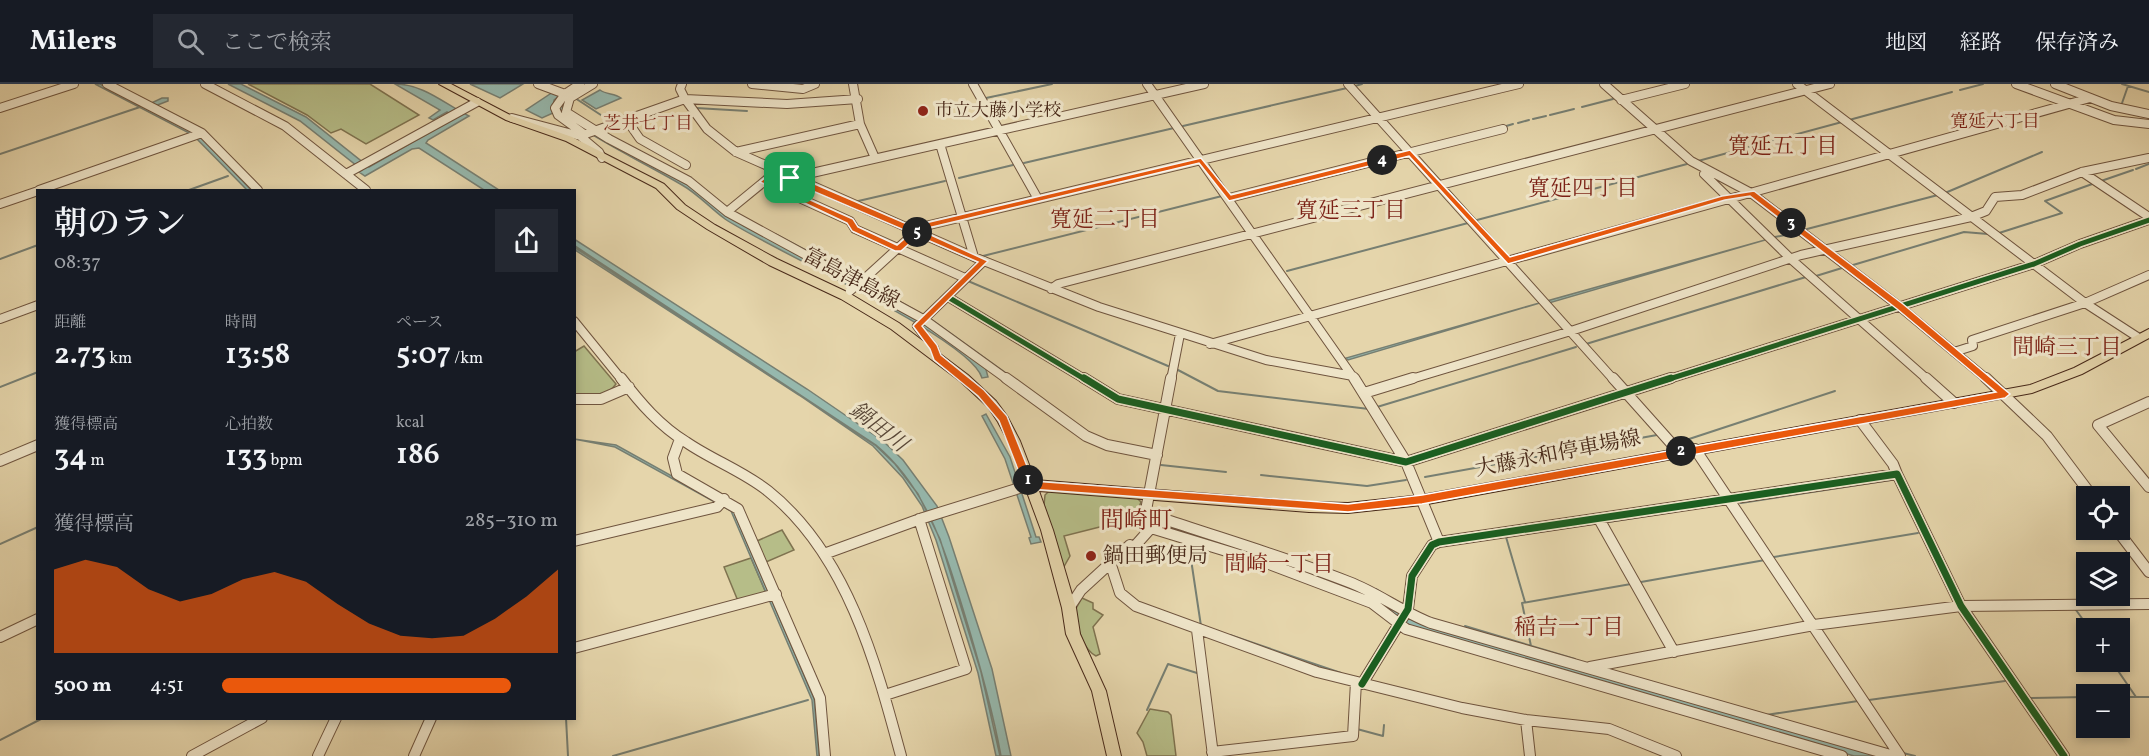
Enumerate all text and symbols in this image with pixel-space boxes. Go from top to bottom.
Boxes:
search box [153,14,573,68]
text: Milers [30,22,117,61]
icon: search [174,25,207,58]
text: ここで検索 [222,28,332,59]
text: 地図 [1885,29,1927,58]
text: 経路 [1960,29,2002,58]
text: 保存済み [2035,29,2119,58]
place label: 市立大藤小学校 [935,99,1061,124]
marker: 市立大藤小学校 [916,104,930,118]
district label: 寛延六丁目 [1950,110,2040,135]
district label: 芝井七丁目 [603,112,693,137]
district label: 寛延五丁目 [1728,132,1838,163]
pin: 4 [1367,145,1397,175]
text: 4 [1377,149,1387,171]
pin [764,152,815,203]
icon: arrive [773,161,806,194]
district label: 寛延四丁目 [1528,174,1638,205]
district label: 寛延三丁目 [1296,196,1406,227]
text: 朝のラン [54,203,186,249]
district label: 寛延二丁目 [1050,205,1160,236]
pin: 3 [1776,208,1806,238]
button: share [495,209,558,272]
text: 3 [1787,212,1795,234]
pin: 5 [902,217,932,247]
text: 5 [913,221,921,243]
street label: 富島津島線 [798,242,904,316]
text: 08:37 [54,249,101,277]
text: 距離 [54,312,86,334]
text: 時間 [225,312,257,334]
text: ペース [396,312,443,334]
district label: 間崎三丁目 [2012,333,2122,364]
text: 2.73 [54,334,106,376]
text: 13:58 [225,334,291,376]
text: 5:07 [396,334,451,376]
text: km [106,348,132,370]
text: /km [451,348,483,370]
water label: 鍋田川 [842,395,915,462]
text: kcal [396,412,424,434]
text: 獲得標高 [54,414,118,436]
text: 心拍数 [225,414,273,436]
street label: 大藤永和停車場線 [1473,424,1643,484]
text: 186 [396,434,440,476]
text: 34 [54,436,87,478]
text: 133 [225,436,267,478]
pin: 2 [1666,436,1696,466]
text: 2 [1677,440,1685,462]
text: m [87,450,105,472]
text: bpm [267,450,303,472]
pin: 1 [1013,465,1043,495]
text: 1 [1025,469,1031,491]
map controls [2076,486,2130,738]
button: locate [2076,486,2130,540]
district label: 間崎町 [1100,505,1172,539]
text: 285–310 m [465,507,558,535]
text: 獲得標高 [54,511,134,539]
place label: 鍋田郵便局 [1103,542,1208,571]
marker: 鍋田郵便局 [1084,549,1098,563]
district label: 間崎一丁目 [1224,550,1334,581]
button: layers [2076,552,2130,606]
district label: 稲吉一丁目 [1514,613,1624,644]
button: + [2076,618,2130,672]
text: 500 m [54,672,112,700]
text: 4:51 [150,672,184,700]
button: − [2076,684,2130,738]

